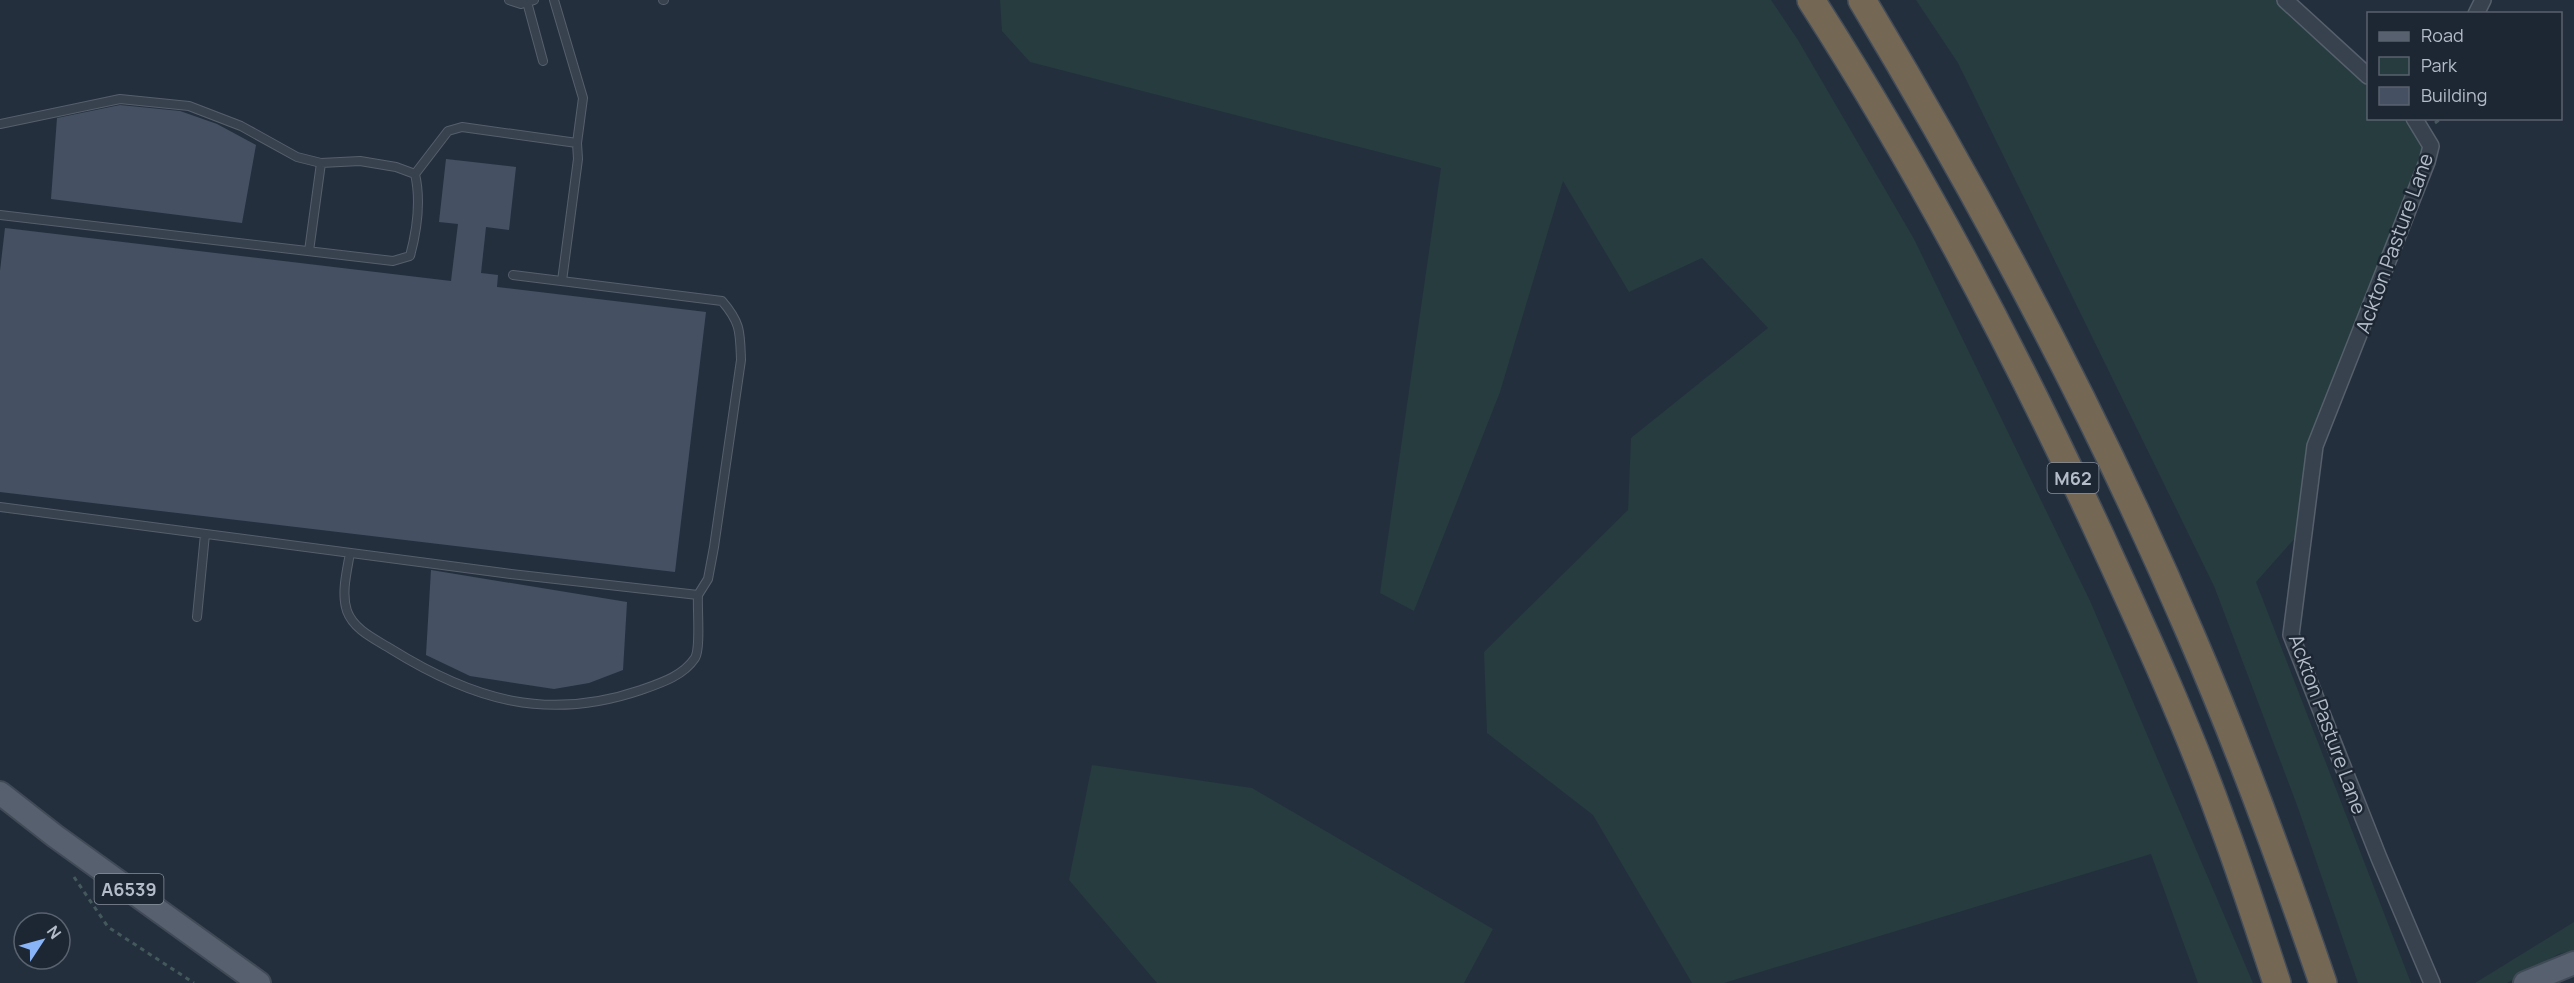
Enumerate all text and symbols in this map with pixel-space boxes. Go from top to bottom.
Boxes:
legend [2367,12,2562,120]
text: Road [2421,23,2464,47]
text: Park [2421,53,2458,77]
text: Building [2421,83,2487,107]
street label: Ackton Pasture Lane [2349,149,2439,337]
road number: M62 [2048,463,2098,493]
street label: Ackton Pasture Lane [2283,630,2373,818]
road number: A6539 [94,874,164,904]
north arrow [12,911,72,971]
text: N [42,921,66,943]

